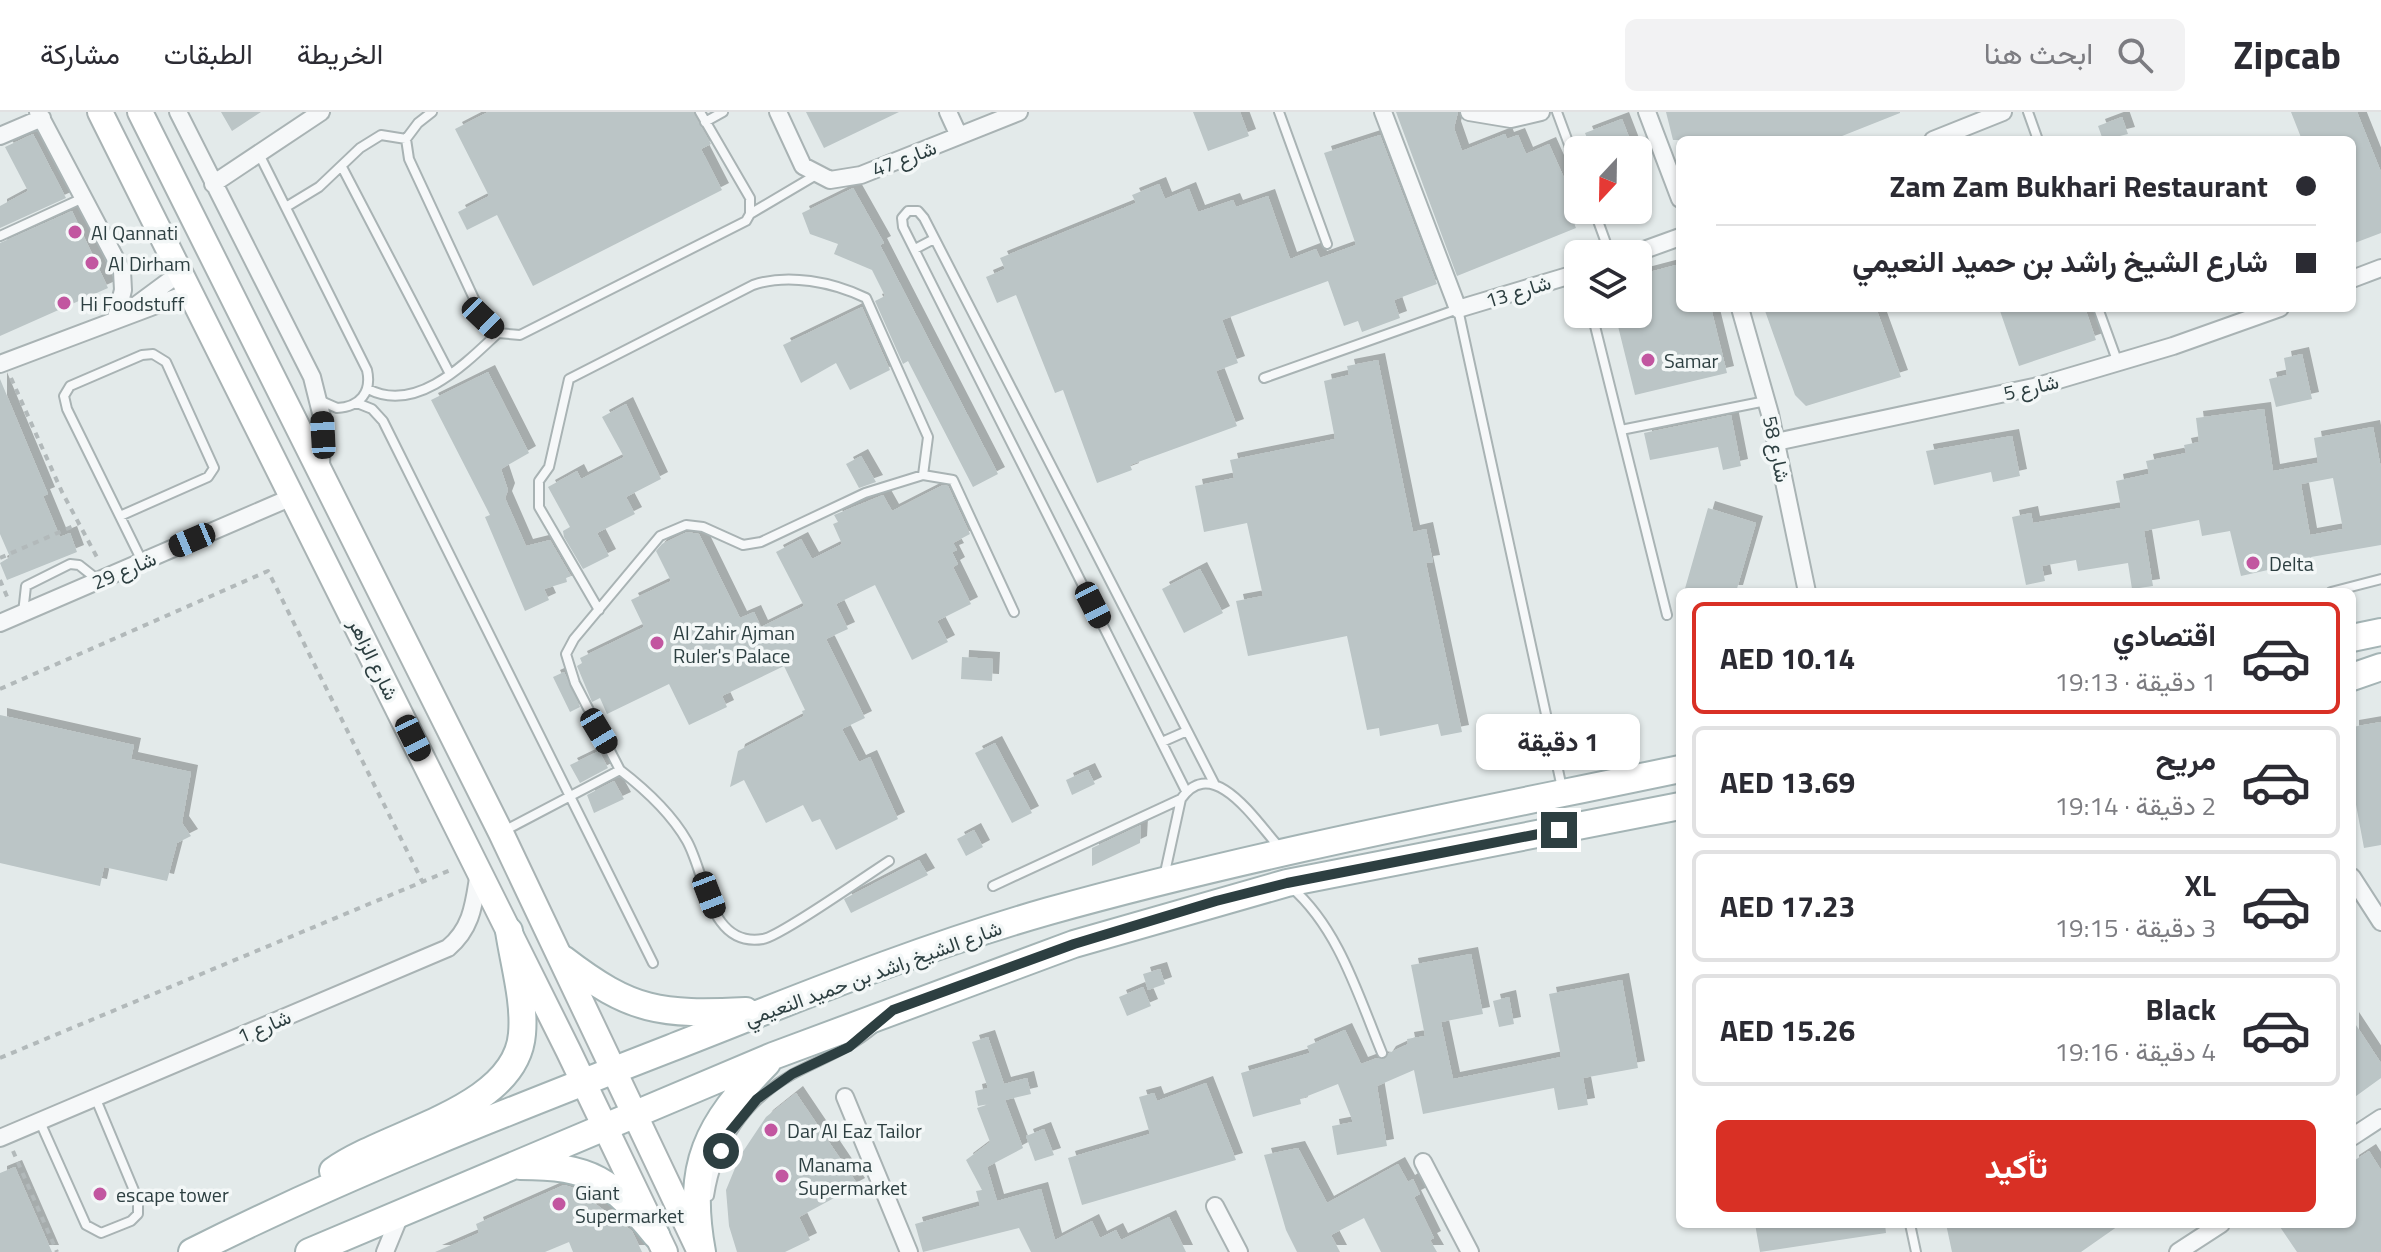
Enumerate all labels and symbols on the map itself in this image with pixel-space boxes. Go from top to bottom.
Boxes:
street label: شارع 47 [867,132,941,184]
north arrow [1564,136,1652,224]
place label: Al Qannati [91,217,178,248]
marker: Al Qannati [66,223,84,241]
place label: Al Dirham [108,248,191,279]
marker: Al Dirham [83,254,101,272]
street label: شارع 13 [1481,266,1555,316]
place label: Hi Foodstuff [80,288,185,319]
car [457,293,509,343]
marker: Hi Foodstuff [55,294,73,312]
place label: Samar [1664,345,1719,376]
marker: Samar [1639,351,1657,369]
street label: شارع 5 [2000,366,2062,408]
car [310,410,336,460]
street label: شارع 58 [1755,413,1799,485]
car [165,520,219,560]
street label: شارع 29 [87,543,161,597]
place label: Delta [2269,548,2314,579]
marker: Delta [2244,554,2262,572]
car [1071,578,1115,632]
street label: شارع الزاهر [340,612,407,705]
place label: Al Zahir Ajman Ruler's Palace [673,617,795,671]
marker: Al Zahir Ajman Ruler's Palace [648,634,666,652]
car [576,704,622,758]
car [392,711,434,765]
callout: 1 دقيقة [1477,714,1641,770]
route end [1541,812,1577,848]
car [689,868,729,922]
street label: شارع الشيخ راشد بن حميد النعيمي [740,912,1007,1036]
street label: شارع 1 [232,1001,296,1051]
place label: Dar Al Eaz Tailor [787,1115,922,1146]
marker: Dar Al Eaz Tailor [762,1121,780,1139]
route start [703,1133,739,1169]
place label: Manama Supermarket [798,1149,907,1203]
marker: Manama Supermarket [773,1167,791,1185]
place label: Giant Supermarket [575,1177,684,1231]
place label: escape tower [116,1179,229,1210]
marker: escape tower [91,1185,109,1203]
marker: Giant Supermarket [550,1195,568,1213]

